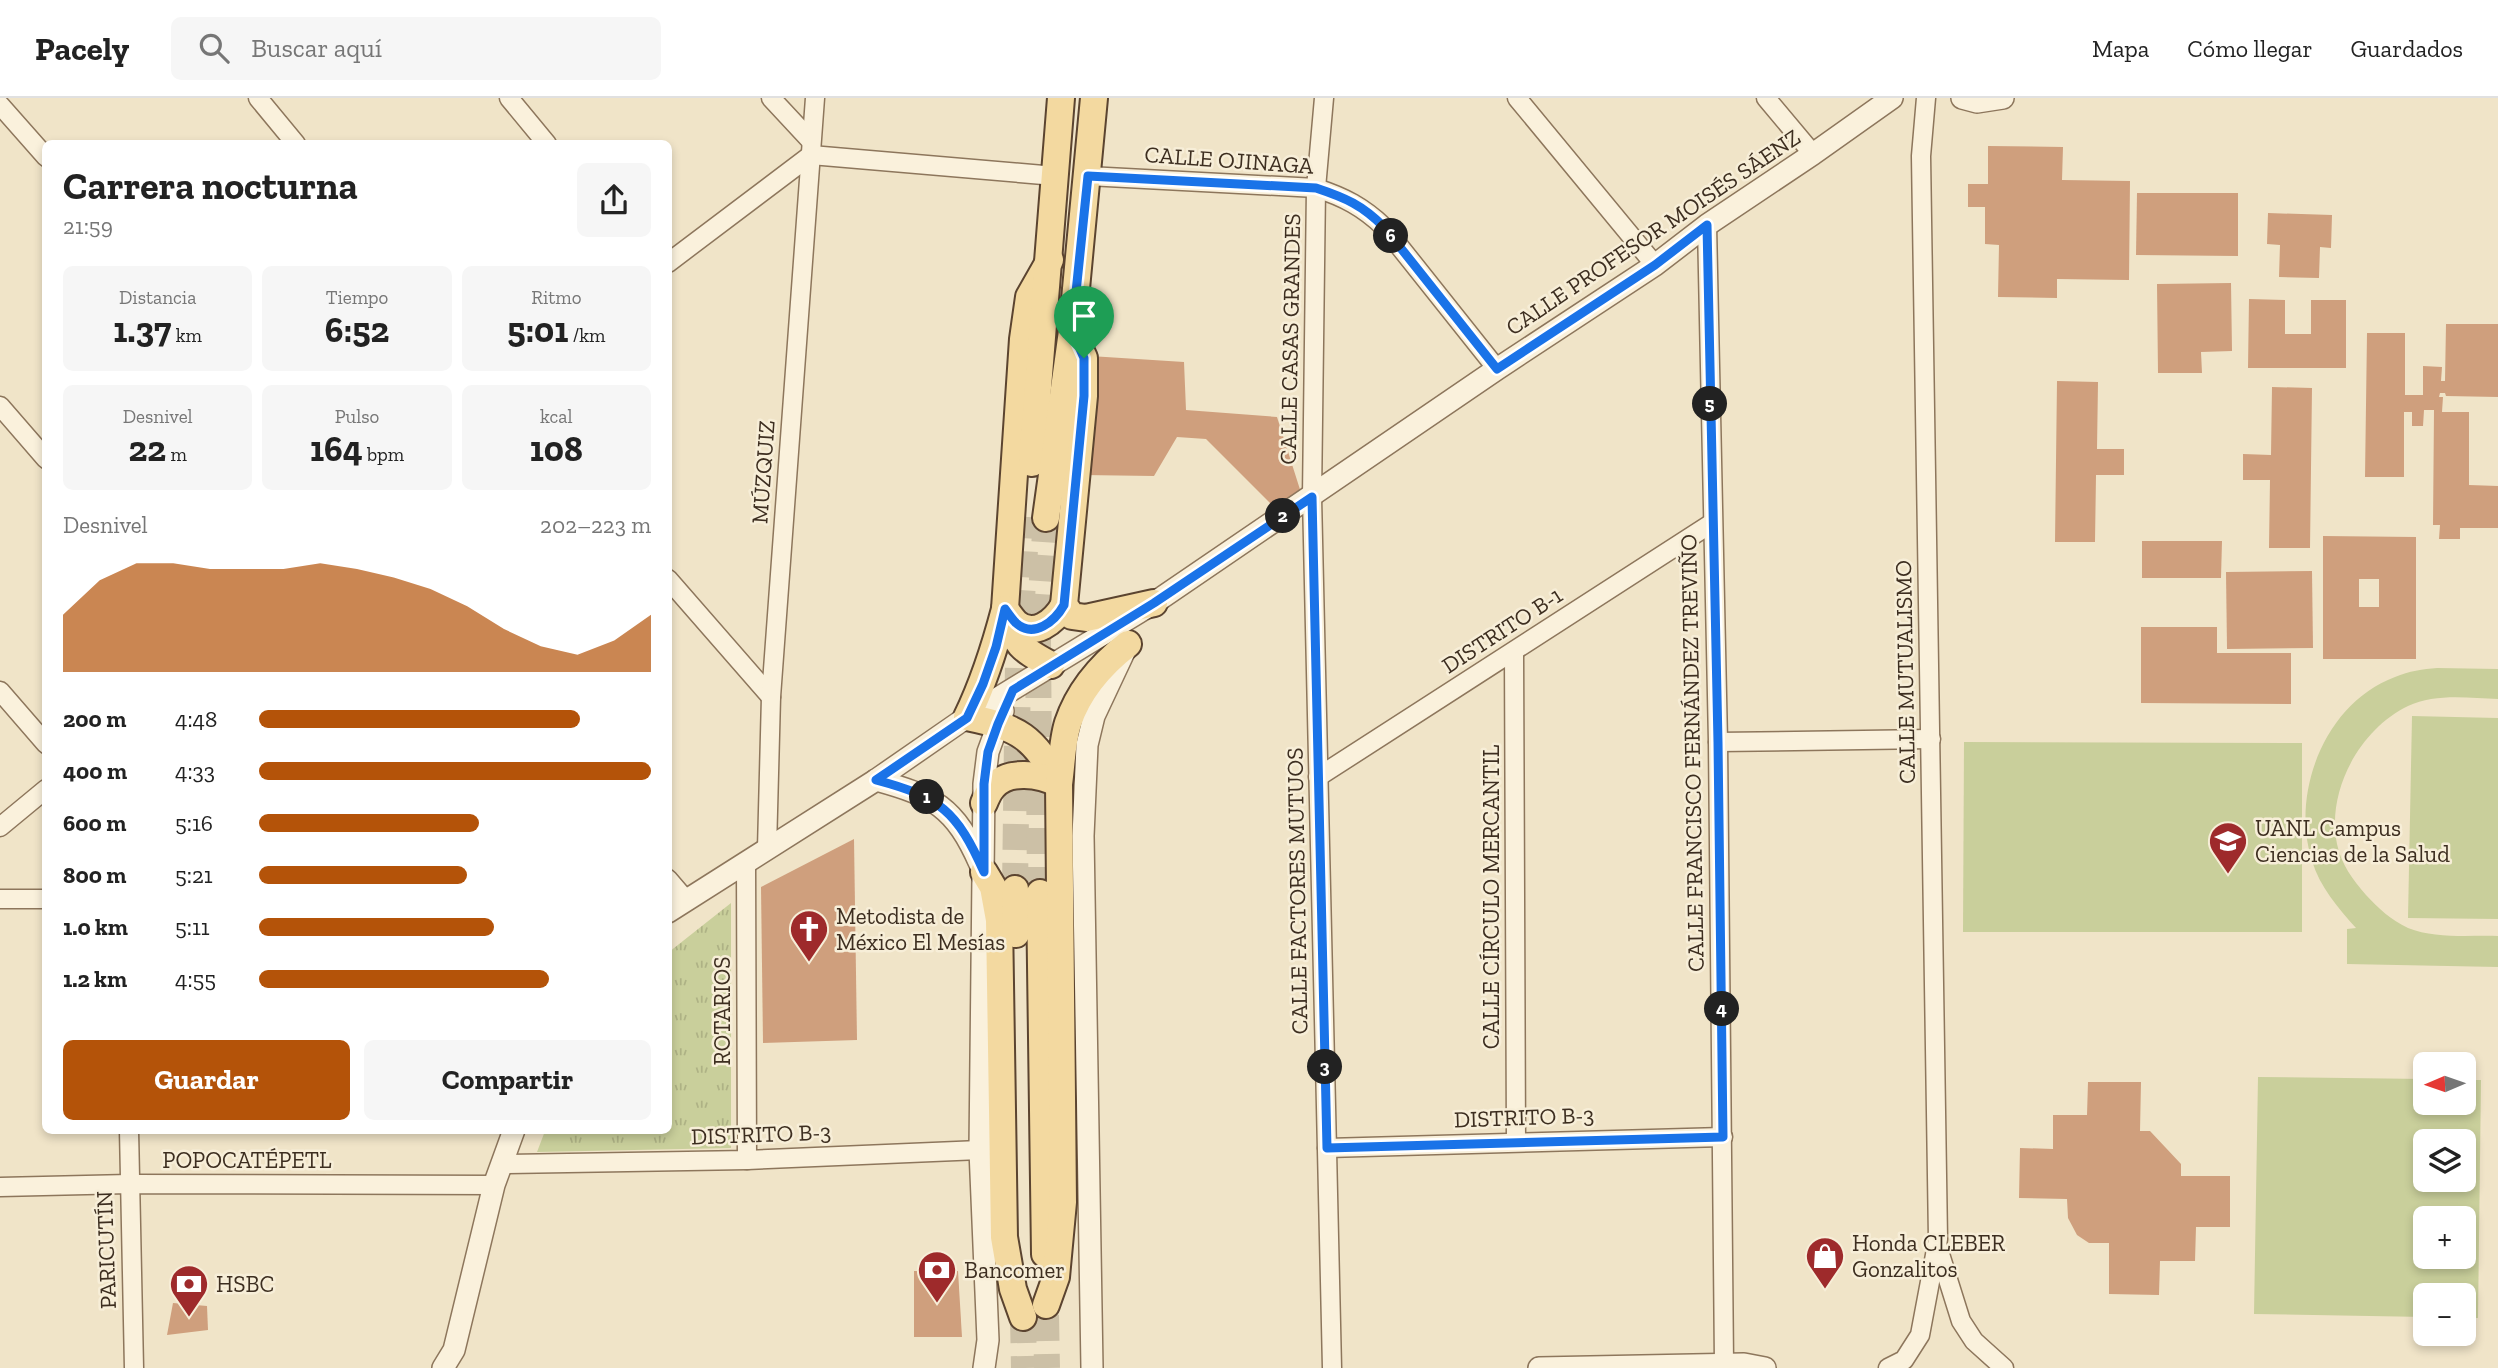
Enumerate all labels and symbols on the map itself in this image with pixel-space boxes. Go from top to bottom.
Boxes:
street label: CALLE PROFESOR MOISÉS SÁENZ [1500,123,1806,341]
street label: CALLE OJINAGA [1144,140,1316,180]
street label: CALLE CASAS GRANDES [1274,213,1306,465]
pin: 6 [1374,218,1408,254]
pin [1054,286,1114,358]
pin: 5 [1692,386,1728,422]
street label: MÚZQUIZ [745,419,781,525]
pin: 2 [1266,498,1300,534]
street label: CALLE FRANCISCO FERNÁNDEZ TREVIÑO [1674,534,1710,972]
street label: CALLE MUTUALISMO [1889,560,1921,784]
street label: DISTRITO B-1 [1437,581,1568,679]
street label: CALLE CÍRCULO MERCANTIL [1477,744,1505,1049]
street label: CALLE FACTORES MUTUOS [1281,747,1313,1035]
pin: 1 [909,780,944,814]
place label: UANL Campus Ciencias de la Salud [2255,814,2450,868]
school or university icon: UANL Campus Ciencias de la Salud [2207,820,2249,875]
place label: Metodista de México El Mesías [836,902,1005,956]
church icon: Metodista de México El Mesías [788,908,830,963]
street label: ROTARIOS [708,957,736,1065]
pin: 4 [1704,992,1740,1026]
pin: 3 [1308,1049,1342,1084]
north arrow [2413,1052,2476,1115]
street label: DISTRITO B-3 [1453,1101,1595,1133]
street label: DISTRITO B-3 [690,1118,832,1150]
street label: POPOCATÉPETL [162,1146,332,1174]
street label: PARICUTÍN [90,1190,122,1310]
place label: Honda CLEBER Gonzalitos [1852,1229,2005,1283]
shop icon: Honda CLEBER Gonzalitos [1804,1235,1846,1290]
bank icon: Bancomer [916,1249,958,1304]
place label: Bancomer [964,1256,1065,1284]
bank icon: HSBC [168,1263,210,1318]
place label: HSBC [216,1270,274,1298]

